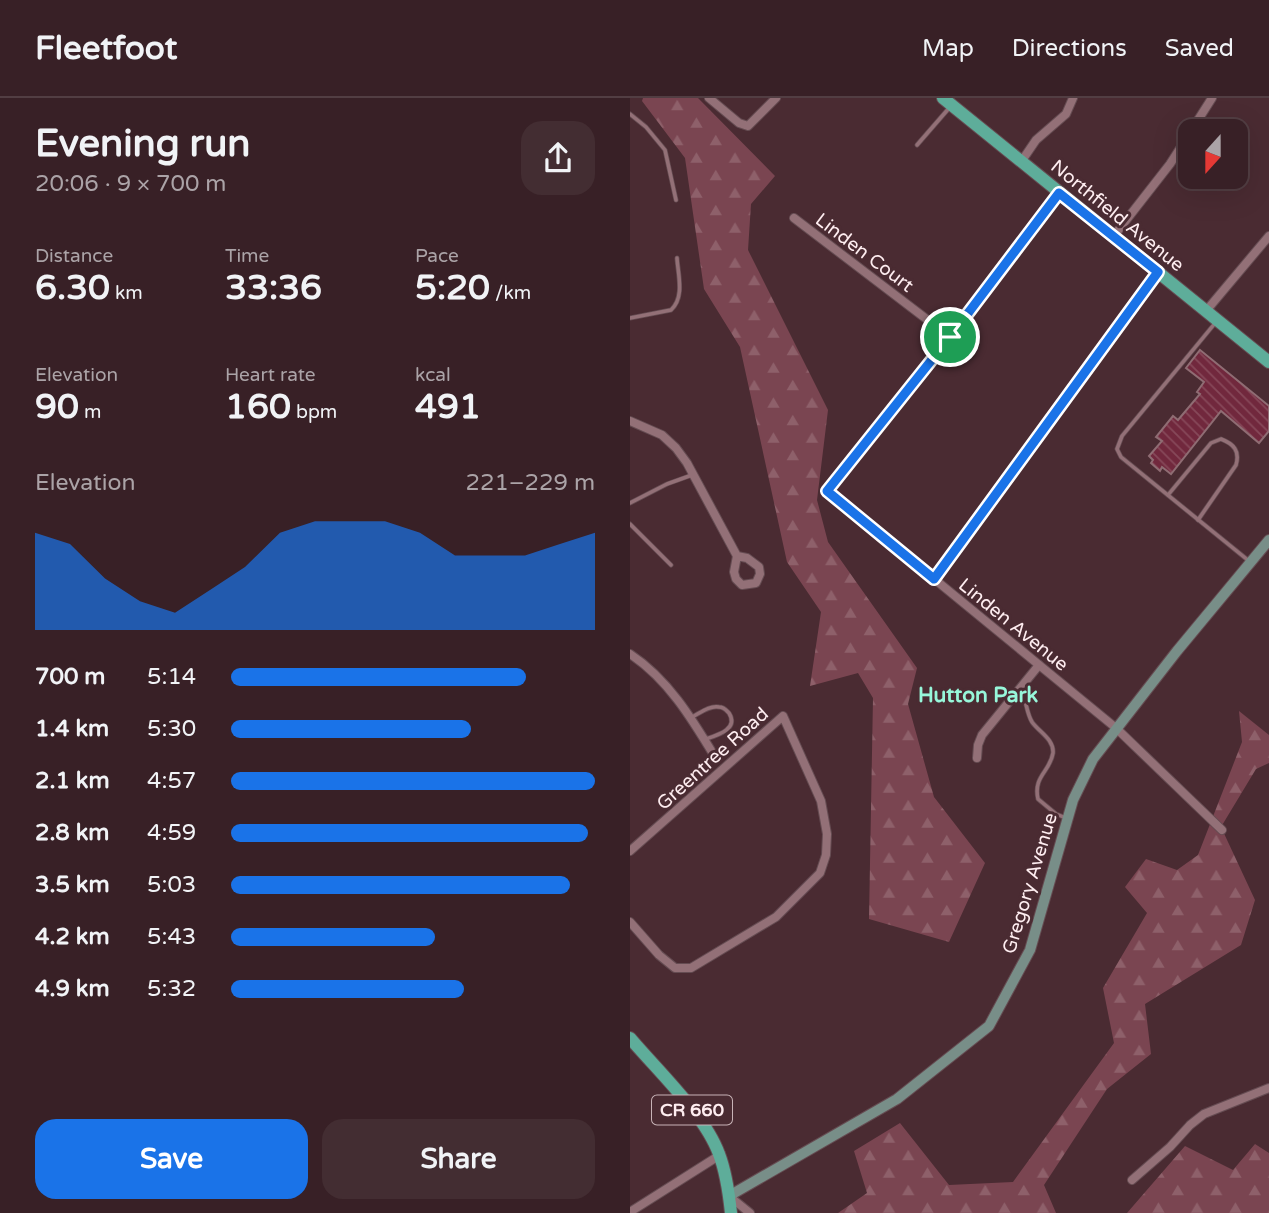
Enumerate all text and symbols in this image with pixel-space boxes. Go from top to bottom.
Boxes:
text: Fleetfoot [35,29,177,68]
text: Map [922,34,974,63]
text: Directions [1012,34,1127,63]
text: Saved [1165,34,1234,63]
north arrow [1178,119,1248,189]
map controls [1178,119,1248,189]
text: Evening run [35,121,250,167]
button: share [521,121,595,195]
street label: Northfield Avenue [1046,155,1188,276]
text: 20:06 · 9 × 700 m [35,170,226,198]
street label: Linden Court [811,209,918,297]
text: Distance [35,245,113,267]
text: Time [225,245,269,267]
text: Pace [415,245,459,267]
text: 6.30 [35,267,110,309]
text: 33:36 [225,267,322,309]
text: 5:20 [415,267,490,309]
text: km [110,282,143,304]
text: /km [490,282,531,304]
pin [920,307,980,367]
icon: arrive [931,318,969,356]
text: Elevation [35,364,118,386]
text: Heart rate [225,364,316,386]
text: kcal [415,364,451,386]
text: 90 [35,386,79,428]
text: 160 [225,386,291,428]
text: 491 [415,386,481,428]
text: m [79,401,101,423]
text: bpm [291,401,337,423]
text: Elevation [35,469,136,497]
text: 221–229 m [466,469,595,497]
street label: Linden Avenue [954,574,1073,676]
text: 700 m [35,663,105,691]
text: 5:14 [147,663,196,691]
district label: Hutton Park [918,683,1039,708]
street label: Greentree Road [652,703,773,815]
text: 1.4 km [35,715,109,743]
text: 5:30 [147,715,196,743]
text: 2.1 km [35,767,110,795]
text: 4:57 [147,767,196,795]
street label: Gregory Avenue [998,810,1062,956]
text: 2.8 km [35,819,109,847]
text: 4:59 [147,819,196,847]
text: 3.5 km [35,871,110,899]
text: 5:03 [147,871,196,899]
text: 4.2 km [35,923,110,951]
text: 5:43 [147,923,196,951]
text: 4.9 km [35,975,110,1003]
text: 5:32 [147,975,196,1003]
road number: CR 660 [652,1096,732,1125]
button: Save [35,1119,308,1199]
button: Share [322,1119,595,1199]

